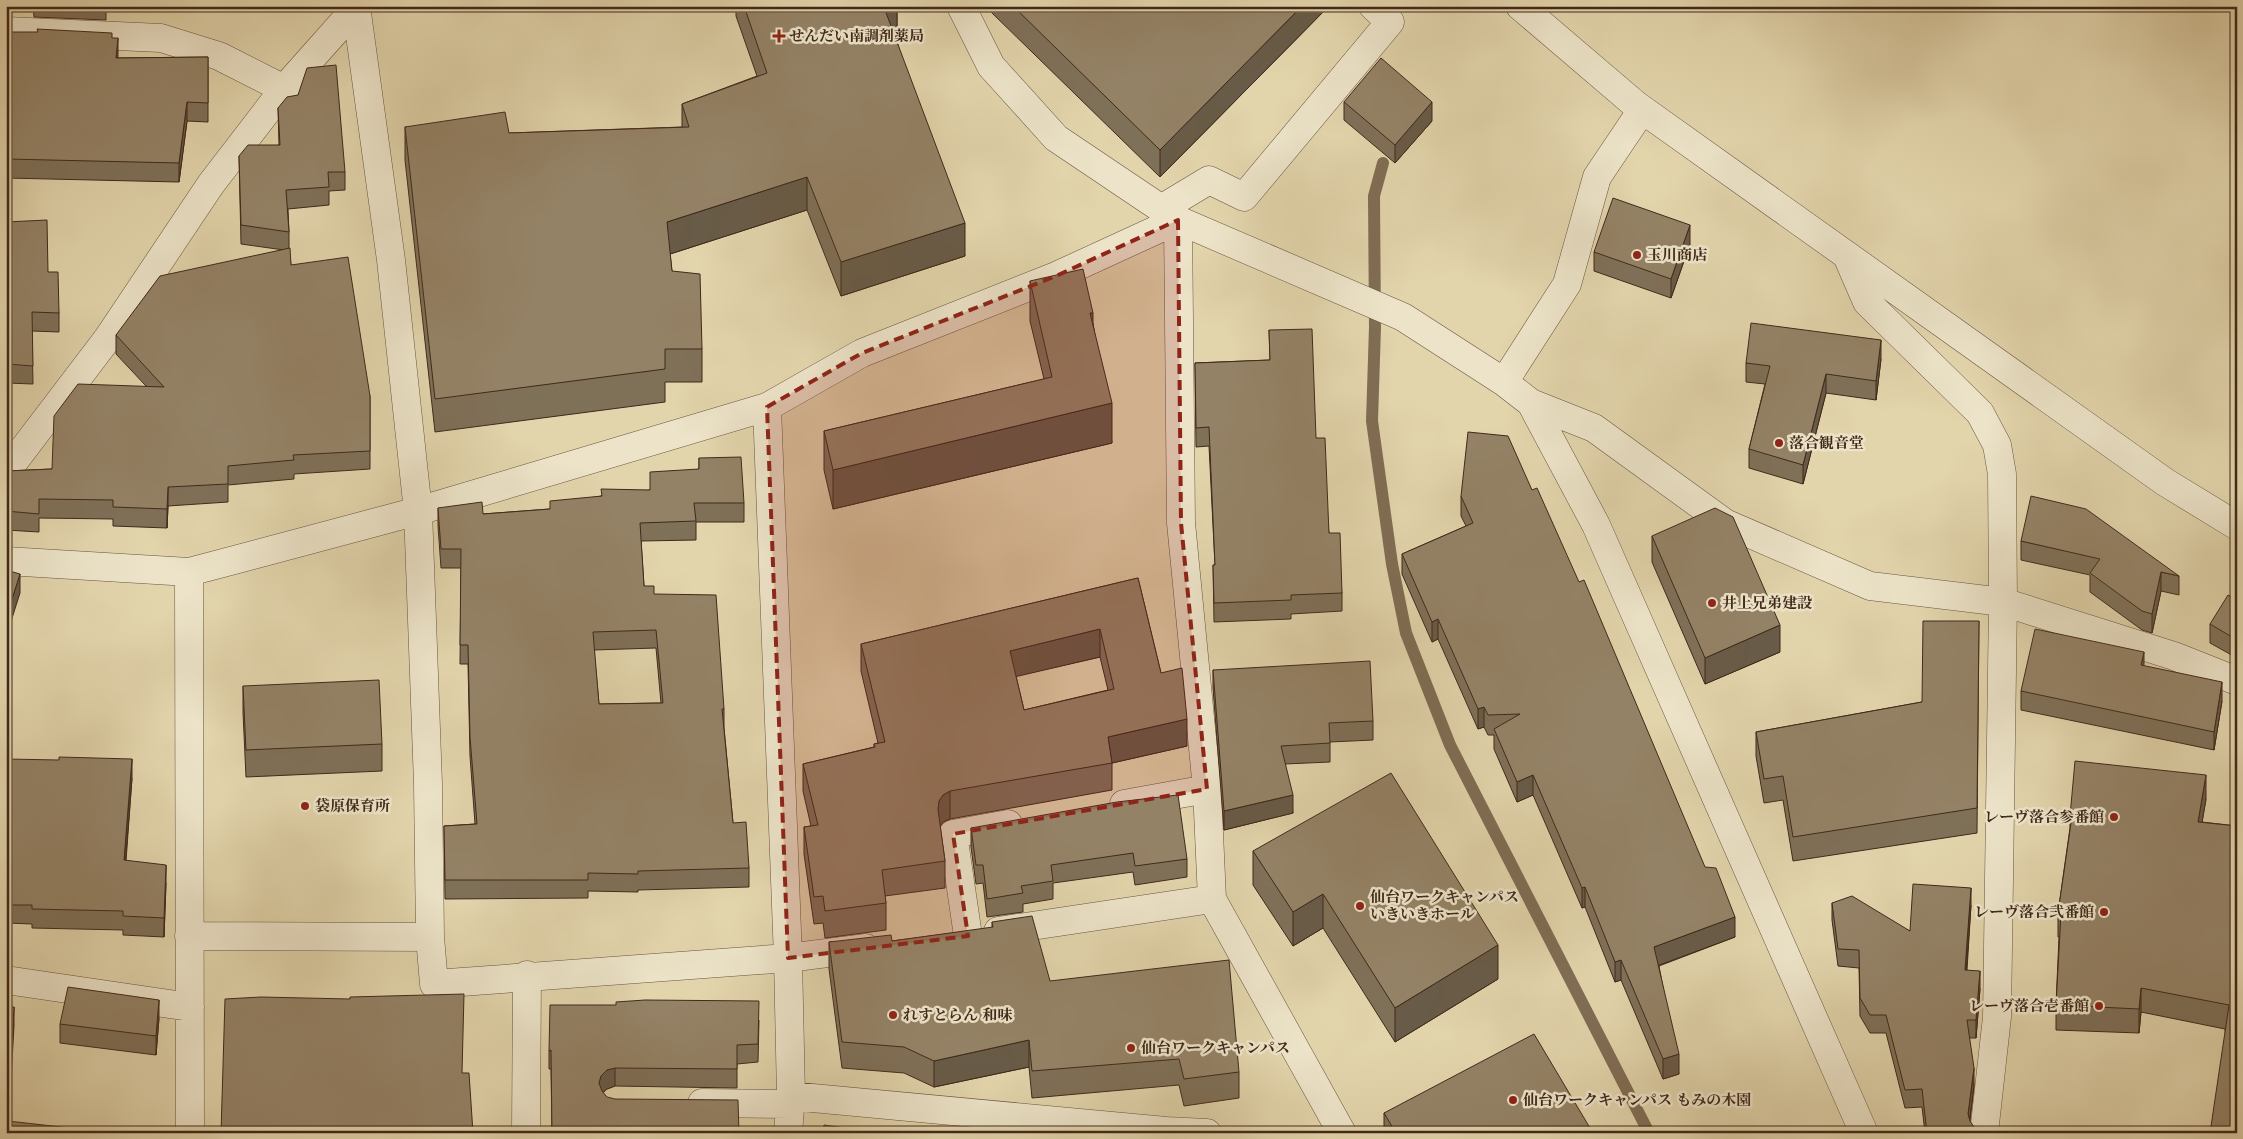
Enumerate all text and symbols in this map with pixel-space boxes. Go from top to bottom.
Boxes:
place label: せんだい南調剤薬局 [789,28,924,45]
marker: せんだい南調剤薬局 [773,30,785,42]
place label: 玉川商店 [1647,247,1707,264]
marker: 玉川商店 [1631,249,1643,261]
place label: 落合観音堂 [1789,435,1864,452]
marker: 落合観音堂 [1773,437,1785,449]
place label: 井上兄弟建設 [1722,595,1813,612]
marker: 井上兄弟建設 [1706,597,1718,609]
place label: 袋原保育所 [315,797,390,815]
marker: 袋原保育所 [299,800,311,812]
place label: レーヴ落合参番館 [1984,809,2104,826]
marker: レーヴ落合参番館 [2108,811,2120,823]
place label: 仙台ワークキャンパス いきいきホール [1370,889,1519,923]
marker: 仙台ワークキャンパス いきいきホール [1354,900,1366,912]
place label: レーヴ落合弐番館 [1974,904,2094,921]
marker: レーヴ落合弐番館 [2098,906,2110,918]
place label: レーヴ落合壱番館 [1969,998,2089,1015]
marker: レーヴ落合壱番館 [2093,1000,2105,1012]
place label: れすとらん 和味 [903,1007,1013,1024]
marker: れすとらん 和味 [887,1009,899,1021]
place label: 仙台ワークキャンパス [1141,1040,1290,1057]
marker: 仙台ワークキャンパス [1125,1042,1137,1054]
place label: 仙台ワークキャンパス もみの木園 [1523,1092,1751,1109]
marker: 仙台ワークキャンパス もみの木園 [1507,1094,1519,1106]

